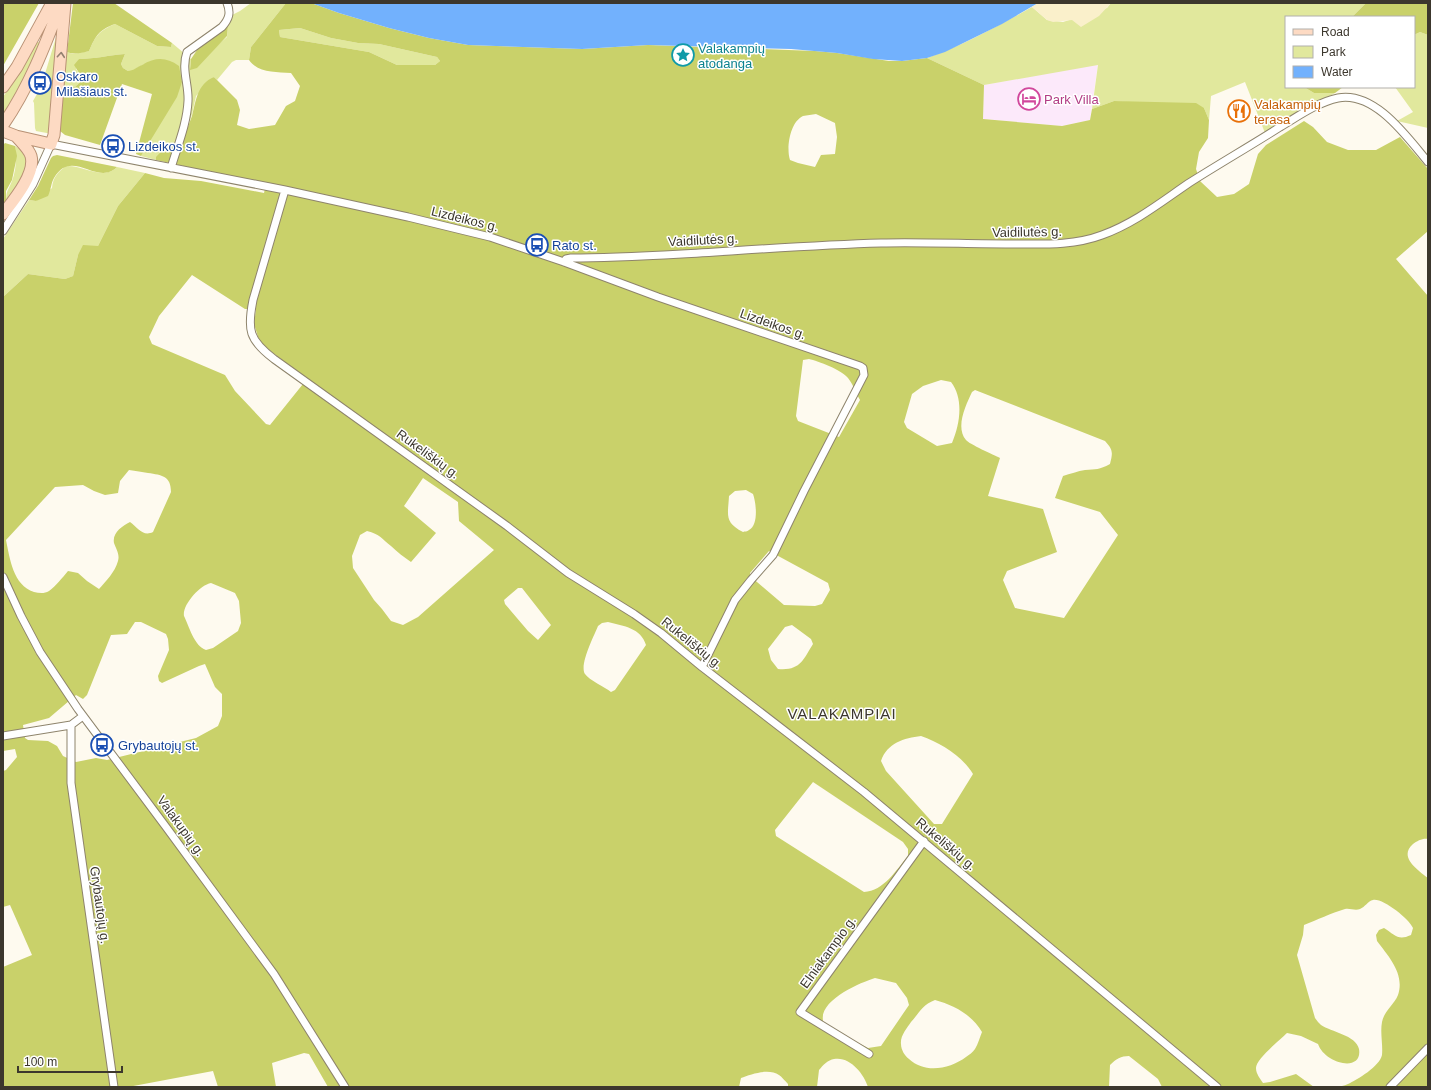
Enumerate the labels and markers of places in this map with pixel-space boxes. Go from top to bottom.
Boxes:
place label: Valakampių atodanga [698,41,765,71]
place icon: Valakampių atodanga [670,42,696,68]
place label: Oskaro Milašiaus st. [56,69,128,99]
bus stop icon: Oskaro Milašiaus st. [27,70,53,96]
hotel icon: Park Villa [1016,86,1042,112]
place label: Park Villa [1044,92,1099,107]
place label: Valakampių terasa [1254,97,1321,127]
restaurant icon: Valakampių terasa [1226,98,1252,124]
bus stop icon: Lizdeikos st. [100,133,126,159]
place label: Lizdeikos st. [128,139,200,154]
bus stop icon: Rato st. [524,232,550,258]
place label: Rato st. [552,238,597,253]
bus stop icon: Grybautojų st. [89,732,115,758]
place label: Grybautojų st. [118,738,199,753]

